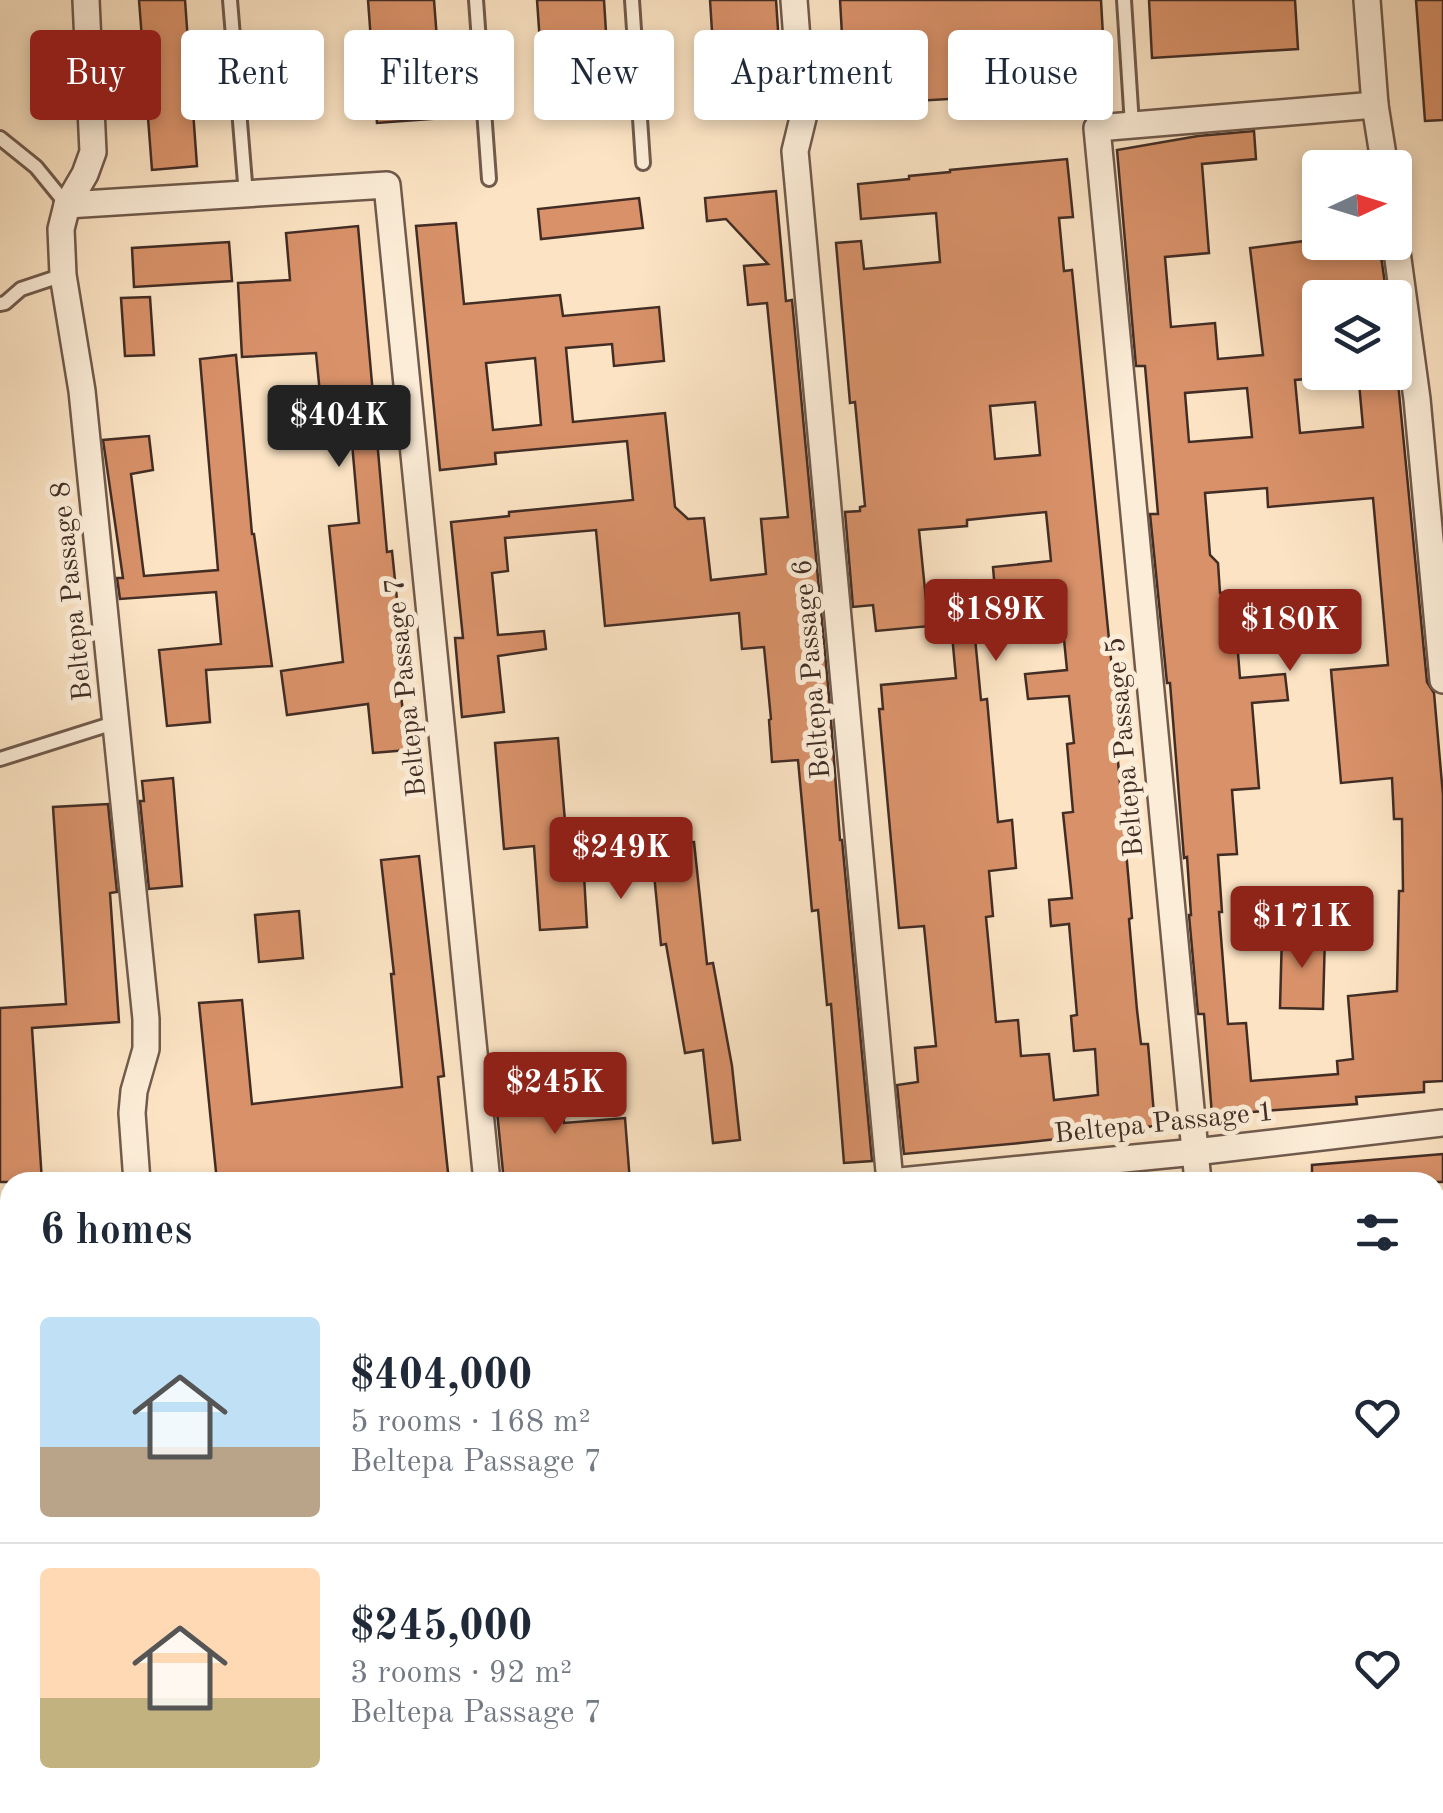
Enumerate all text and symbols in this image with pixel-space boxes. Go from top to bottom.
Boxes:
chip: Buy [30,30,161,120]
chip: Rent [181,30,324,120]
chip: Filters [344,30,514,120]
chip: New [534,30,674,120]
chip: Apartment [694,30,928,120]
chip: House [948,30,1113,120]
north arrow [1302,150,1412,260]
map controls [1302,150,1412,390]
button: layers [1302,280,1412,390]
pin: $404K [269,385,409,470]
text: $404K [290,401,388,433]
street label: Beltepa Passage 8 [48,480,98,702]
street label: Beltepa Passage 6 [789,558,837,780]
street label: Beltepa Passage 7 [382,576,432,798]
pin: $189K [926,579,1066,664]
pin: $180K [1220,589,1360,674]
text: $189K [947,595,1045,627]
text: $180K [1241,605,1339,637]
street label: Beltepa Passage 5 [1102,636,1150,858]
pin: $249K [551,817,691,902]
text: $249K [572,833,670,865]
pin: $171K [1232,886,1372,971]
text: $171K [1253,902,1351,934]
pin: $245K [485,1052,625,1137]
text: $245K [506,1068,604,1100]
street label: Beltepa Passage 1 [1053,1099,1275,1149]
icon: filters [1350,1205,1405,1260]
text: 6 homes [40,1211,192,1253]
text: $404,000 [350,1356,532,1398]
icon: home [120,1357,240,1477]
icon: heart [1350,1390,1405,1445]
text: 5 rooms · 168 m² [350,1407,591,1439]
text: Beltepa Passage 7 [350,1447,602,1479]
text: $245,000 [350,1607,532,1649]
icon: home [120,1608,240,1728]
icon: heart [1350,1641,1405,1696]
text: 3 rooms · 92 m² [350,1658,572,1690]
text: Beltepa Passage 7 [350,1698,602,1730]

